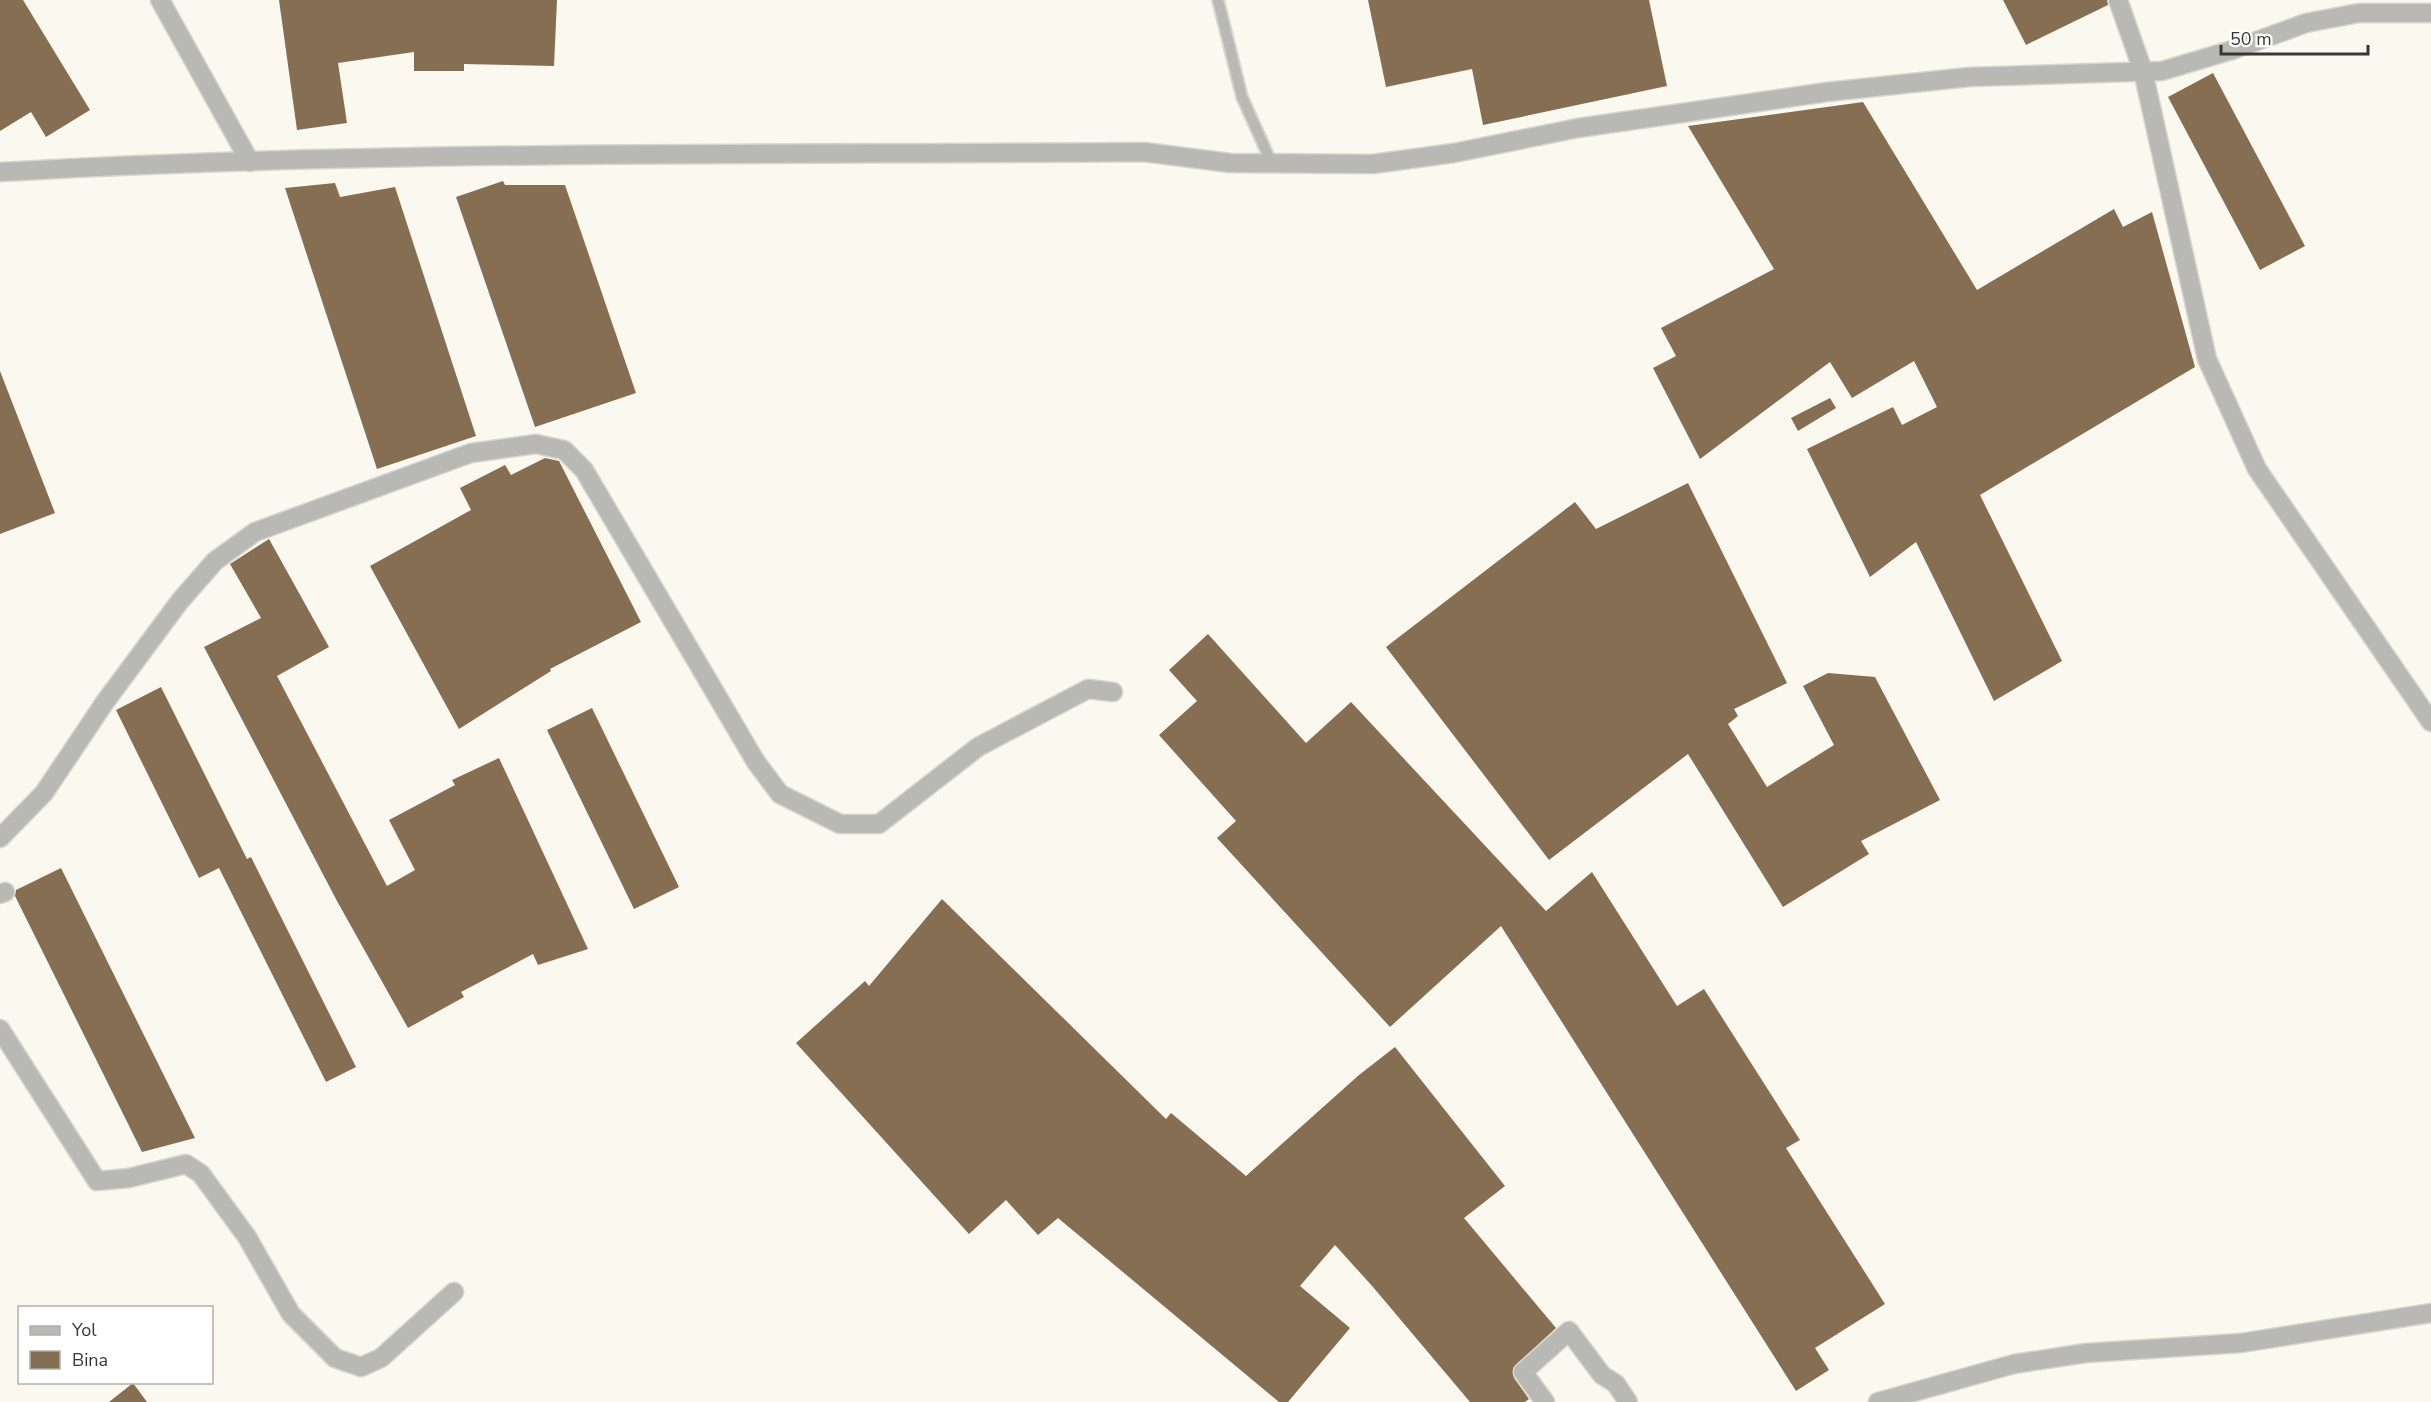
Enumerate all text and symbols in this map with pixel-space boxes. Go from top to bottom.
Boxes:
scale bar [2221,18,2368,56]
text: 50 m [2230,27,2272,51]
legend [18,1306,213,1384]
text: Yol [71,1318,97,1342]
text: Bina [72,1348,108,1372]

